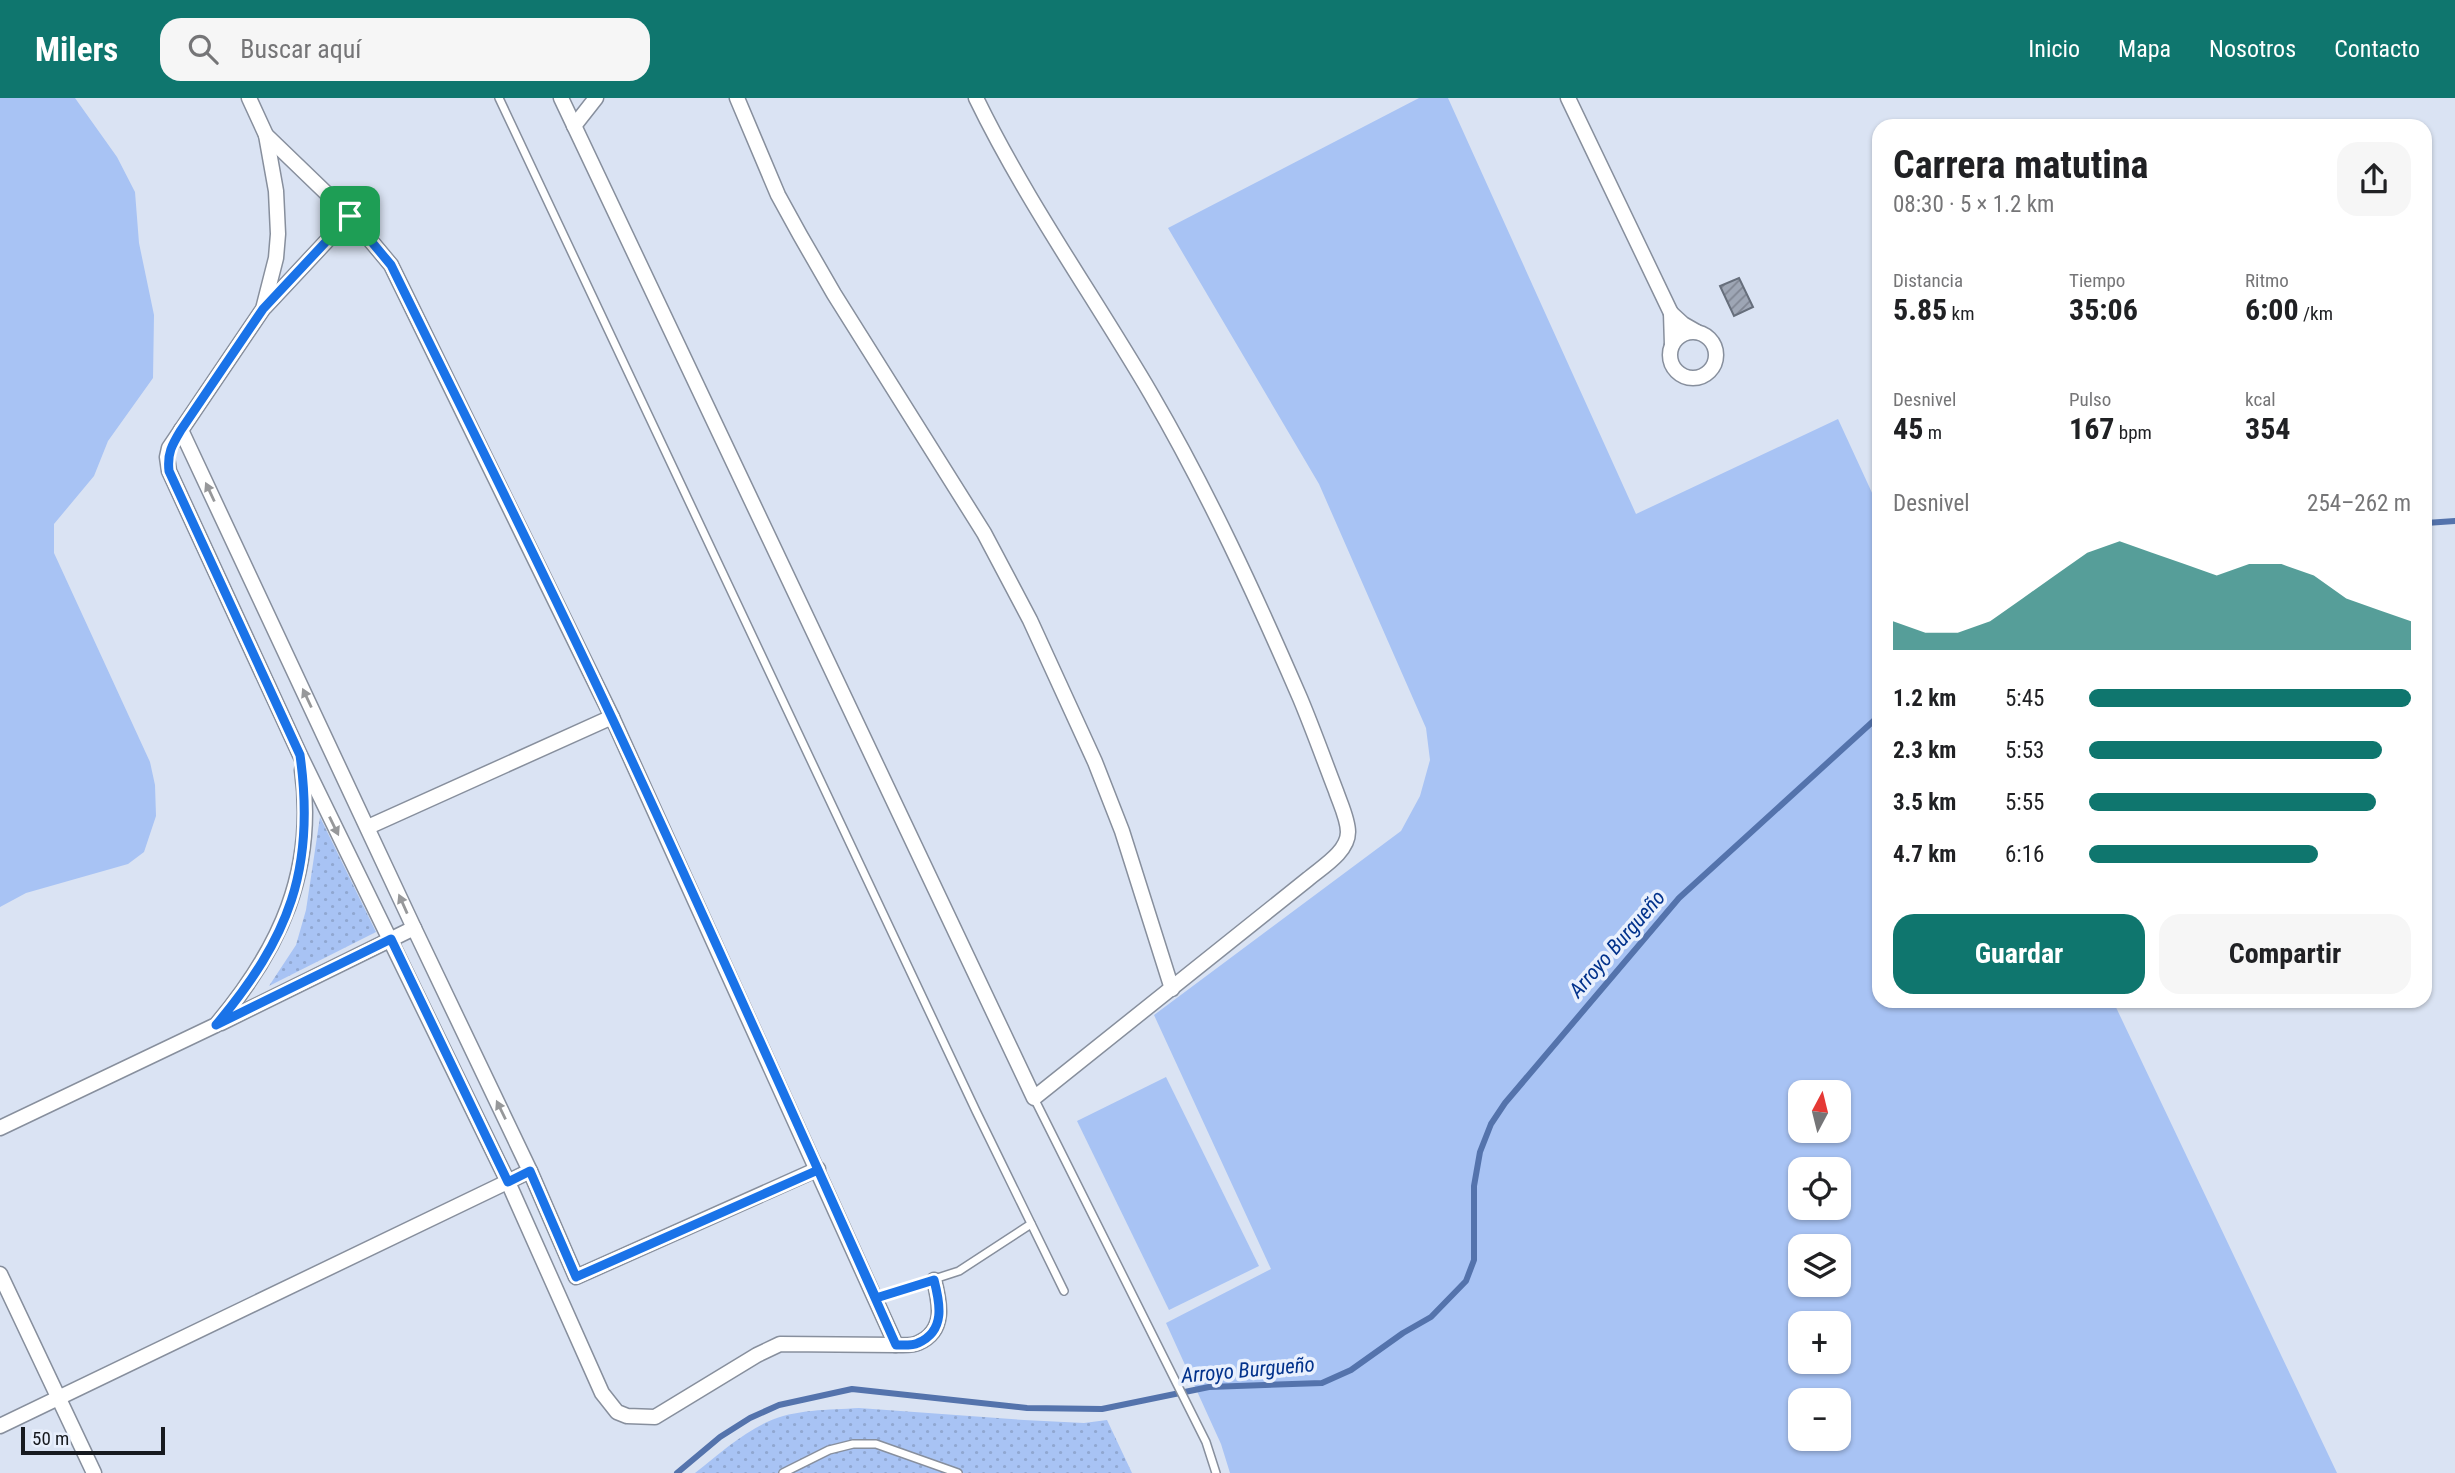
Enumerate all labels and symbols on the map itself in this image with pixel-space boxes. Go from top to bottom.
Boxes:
pin [320,186,380,246]
one-way arrow [204,482,216,502]
one-way arrow [301,688,313,708]
one-way arrow [328,816,340,836]
water label: Arroyo Burgueño [1563,886,1670,1003]
one-way arrow [397,894,409,914]
north arrow [1788,1080,1852,1143]
one-way arrow [495,1100,506,1120]
water label: Arroyo Burgueño [1179,1352,1316,1388]
scale bar [21,1424,164,1456]

